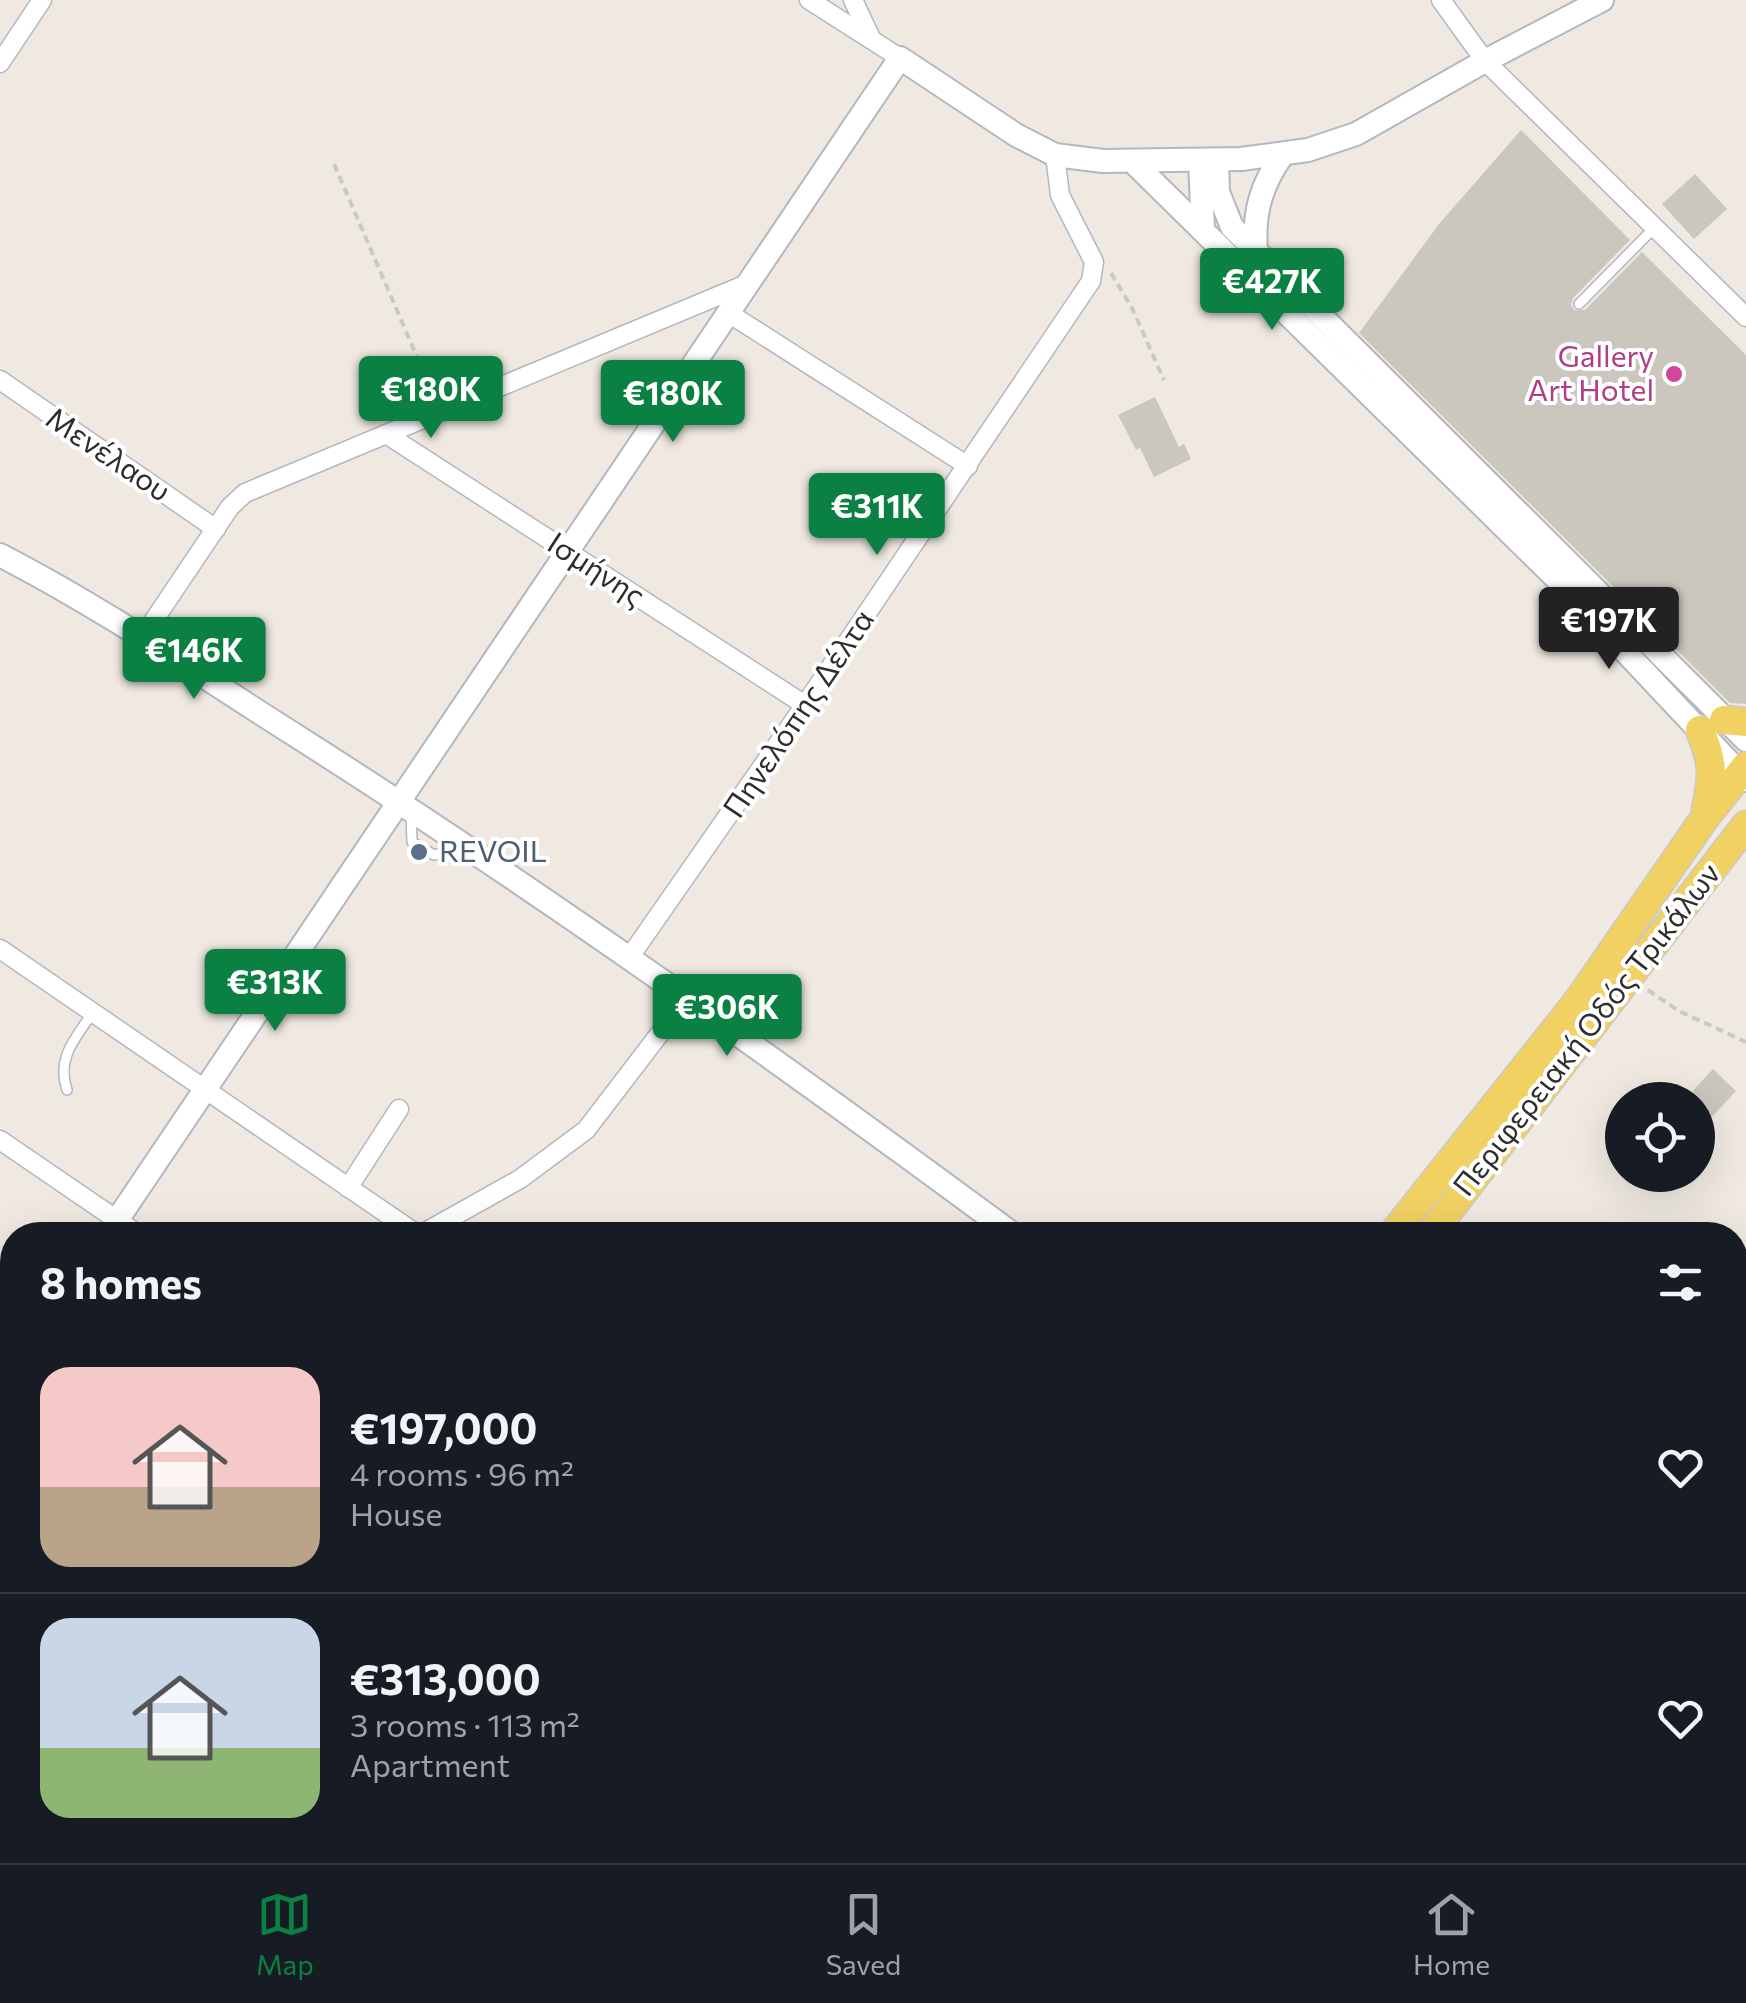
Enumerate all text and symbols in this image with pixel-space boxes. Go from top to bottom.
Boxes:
pin: €427K [1202,248,1342,333]
text: €427K [1222,260,1322,300]
place label: Gallery Art Hotel [1528,336,1654,407]
pin: €180K [361,356,501,441]
pin: €180K [603,360,743,445]
marker: Gallery Art Hotel [1663,363,1685,385]
text: €180K [381,368,481,408]
text: €180K [623,372,723,412]
street label: Μενέλαου [40,398,179,508]
pin: €311K [807,473,947,558]
text: €311K [831,485,923,525]
street label: Ισμήνης [542,523,653,613]
pin: €197K [1539,587,1679,672]
text: €197K [1561,599,1657,639]
street label: Πηνελόπης Δέλτα [714,602,880,824]
pin: €146K [124,617,264,702]
text: €146K [145,629,243,669]
place label: REVOIL [439,831,547,868]
marker: REVOIL [408,841,430,863]
street label: Περιφερειακή Οδός Τρικάλων [1444,855,1727,1202]
pin: €313K [205,949,345,1034]
text: €313K [227,961,323,1001]
pin: €306K [657,974,797,1059]
text: €306K [675,986,779,1026]
map controls [1605,1082,1715,1192]
button: locate [1605,1082,1715,1192]
icon: filters [1653,1255,1708,1310]
text: 8 homes [40,1256,202,1308]
text: €197,000 [350,1401,538,1453]
icon: home [120,1407,240,1527]
icon: heart [1653,1440,1708,1495]
text: 4 rooms · 96 m² [350,1453,574,1493]
text: House [350,1493,442,1533]
text: €313,000 [350,1652,541,1704]
icon: home [120,1658,240,1778]
icon: heart [1653,1691,1708,1746]
text: 3 rooms · 113 m² [350,1704,580,1744]
text: Apartment [350,1744,510,1784]
tab: Map [256,1887,314,1981]
tab: Saved [826,1887,901,1981]
tab: Home [1413,1887,1490,1981]

